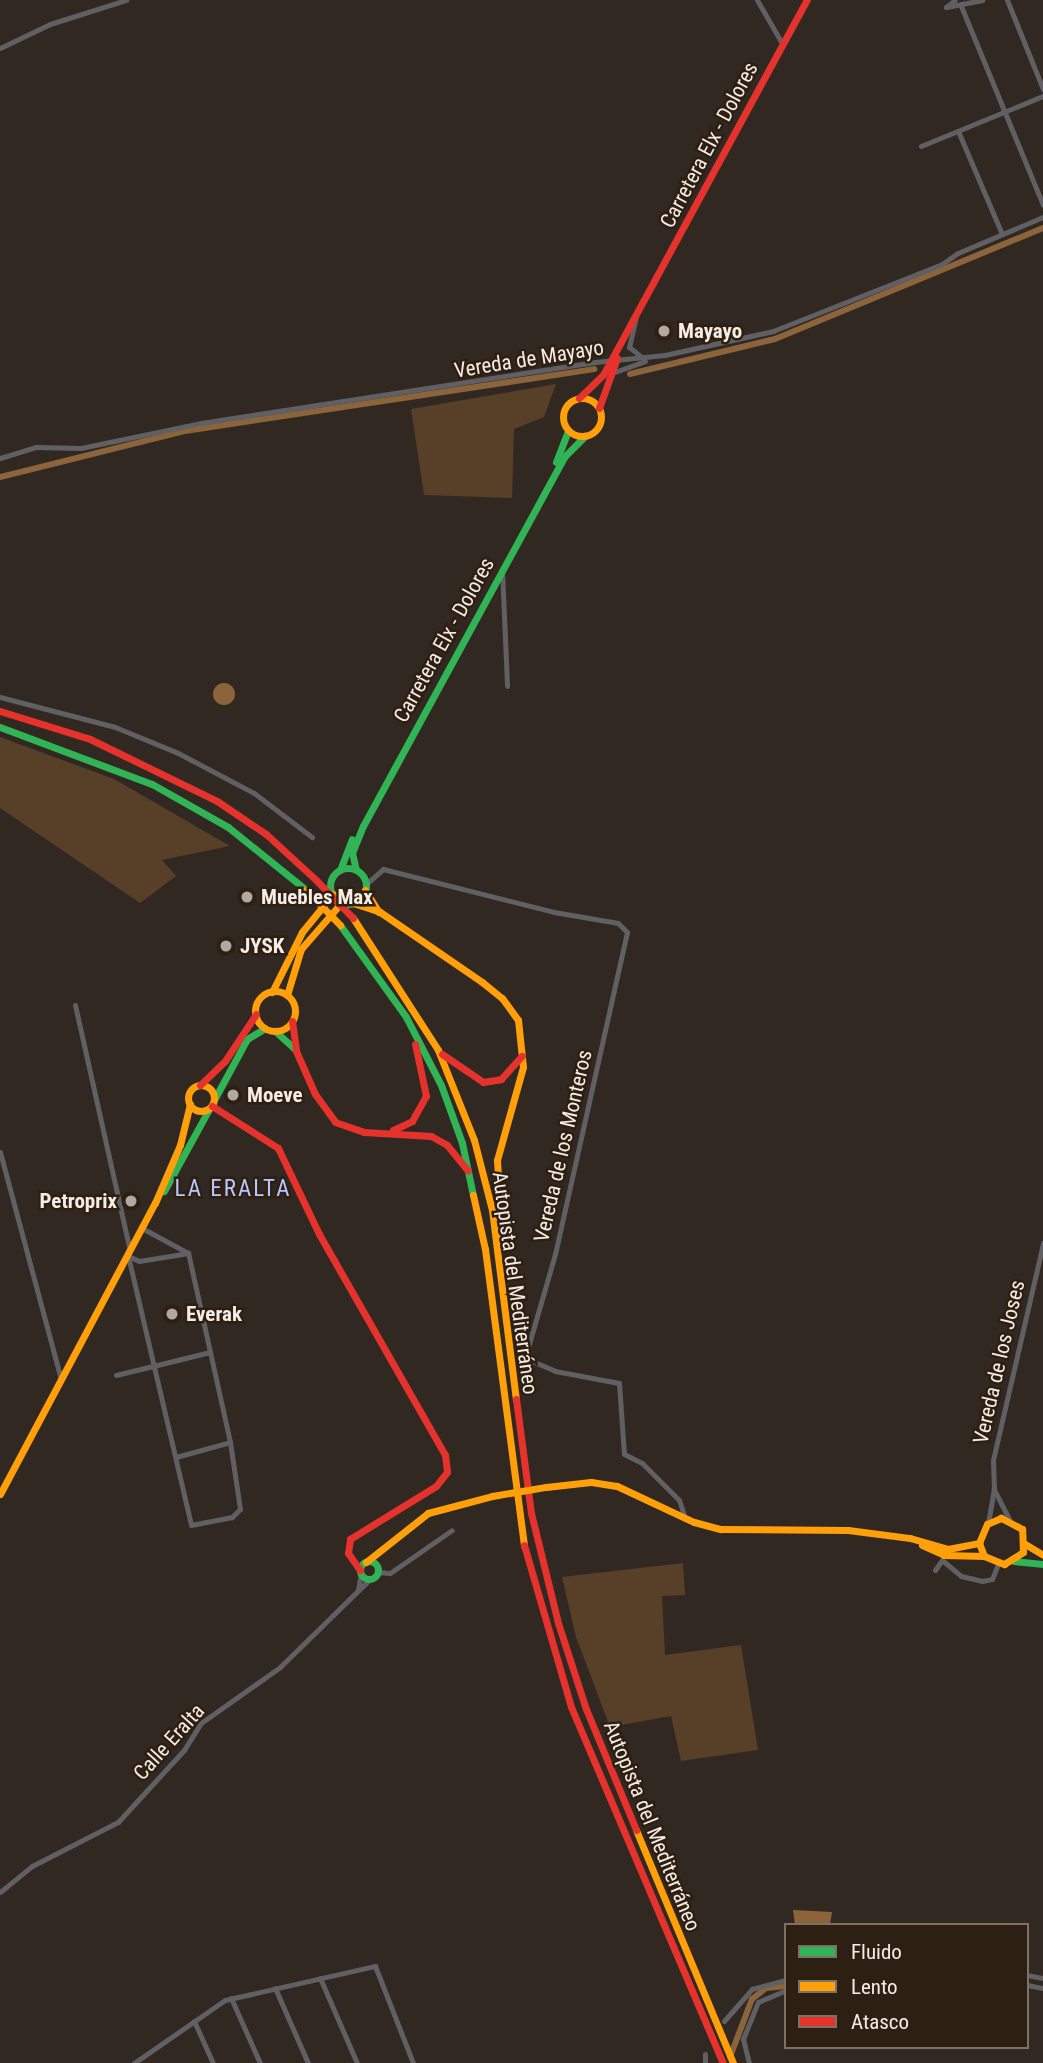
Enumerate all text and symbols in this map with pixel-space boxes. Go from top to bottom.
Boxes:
street label: Carretera Elx - Dolores [655,58,763,232]
place label: Mayayo [678,318,742,344]
marker: Mayayo [656,323,672,339]
street label: Vereda de Mayayo [452,335,606,383]
street label: Carretera Elx - Dolores [388,553,500,727]
place label: Muebles Max [261,884,373,910]
marker: Muebles Max [239,889,255,905]
place label: JYSK [240,933,284,959]
marker: JYSK [218,938,234,954]
street label: Vereda de los Monteros [529,1048,597,1244]
place label: Moeve [247,1082,303,1108]
marker: Moeve [225,1087,241,1103]
street label: Autopista del Mediterráneo [487,1170,543,1396]
district label: LA ERALTA [176,1175,290,1203]
place label: Petroprix [40,1188,117,1214]
marker: Petroprix [123,1193,139,1209]
street label: Vereda de los Joses [968,1278,1030,1446]
place label: Everak [186,1301,242,1327]
marker: Everak [164,1306,180,1322]
street label: Calle Eralta [128,1699,210,1785]
street label: Autopista del Mediterráneo [598,1717,706,1935]
legend [784,1923,1029,2049]
text: Fluido [851,1940,902,1964]
text: Lento [851,1975,898,1999]
text: Atasco [851,2010,909,2034]

